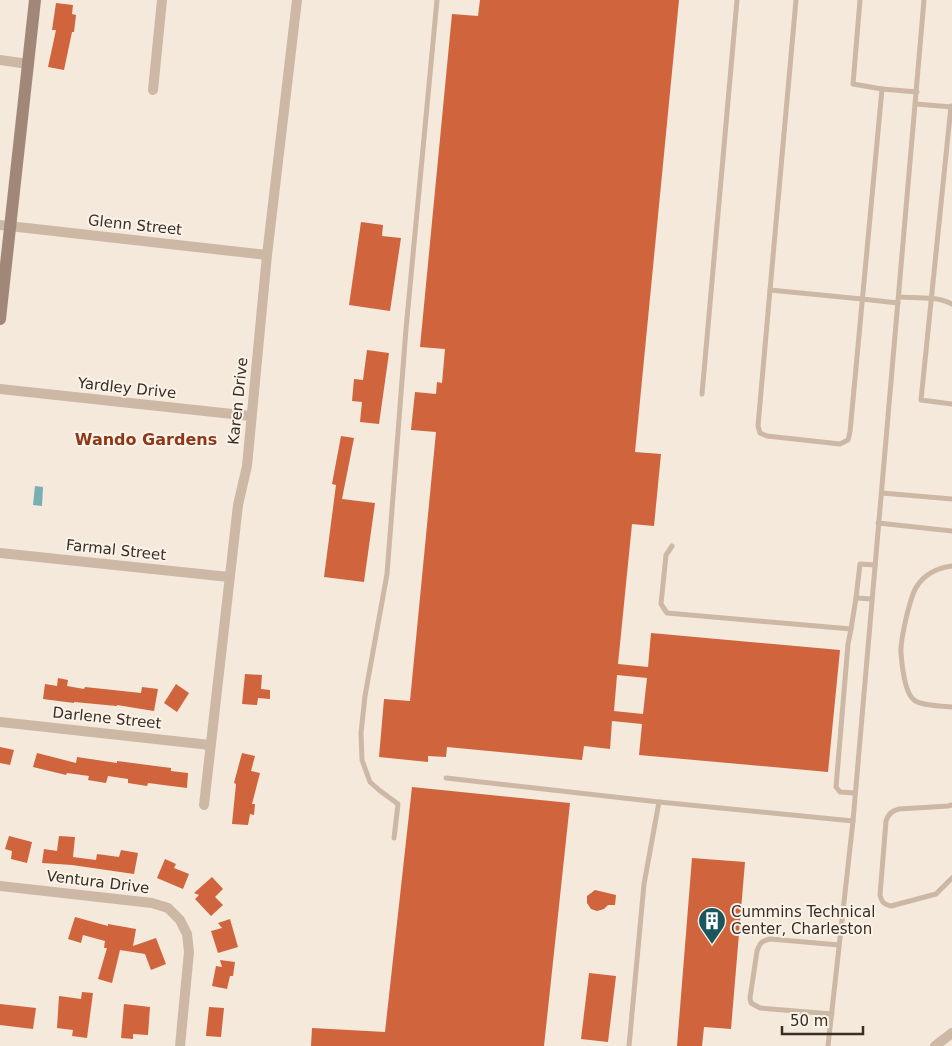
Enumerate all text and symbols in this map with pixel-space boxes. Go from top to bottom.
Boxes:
street label: Glenn Street [87,211,183,239]
street label: Karen Drive [224,356,252,446]
street label: Yardley Drive [76,374,177,402]
district label: Wando Gardens [75,430,217,449]
street label: Farmal Street [65,536,167,564]
street label: Darlene Street [52,703,162,733]
street label: Ventura Drive [46,867,150,897]
place label: Cummins Technical Center, Charleston [731,903,875,938]
building icon: Cummins Technical Center, Charleston [697,906,727,945]
scale bar [782,1004,863,1036]
text: 50 m [790,1012,828,1030]

